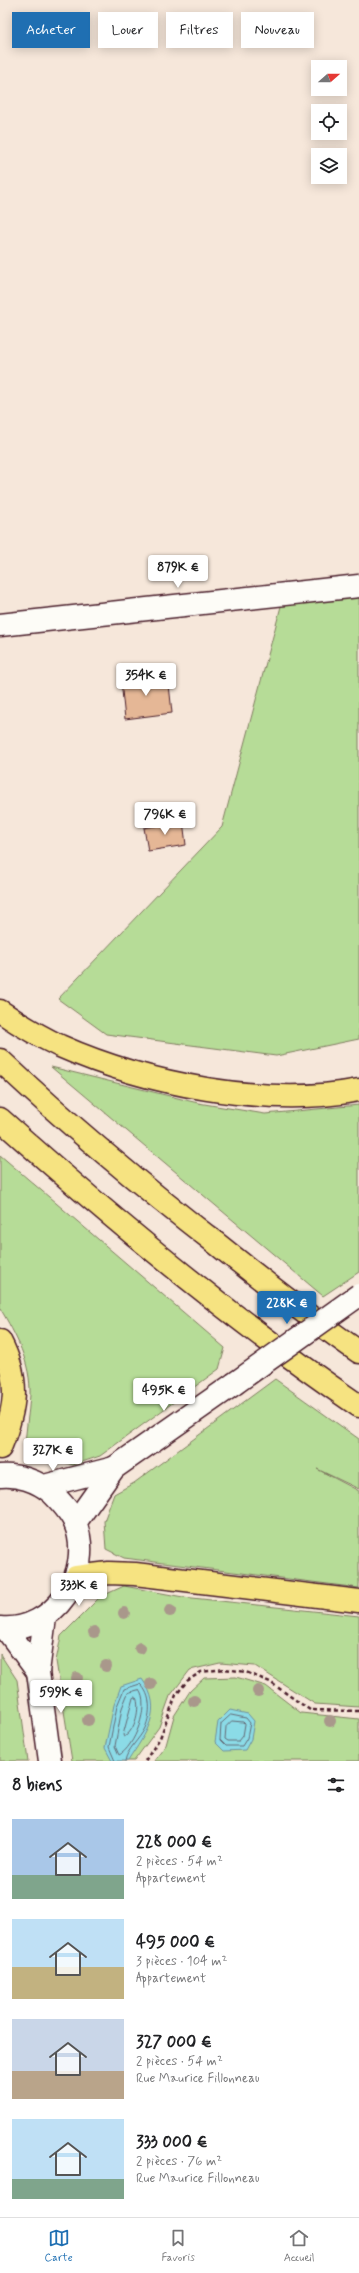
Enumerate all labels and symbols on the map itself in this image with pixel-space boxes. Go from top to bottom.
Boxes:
north arrow [311,60,347,96]
pin: 879K € [145,555,211,589]
pin: 354K € [113,663,179,697]
pin: 796K € [132,802,198,836]
pin: 228K € [254,1291,320,1325]
pin: 495K € [131,1378,197,1412]
pin: 327K € [20,1438,86,1472]
pin: 333K € [46,1573,112,1607]
pin: 599K € [28,1680,94,1714]

